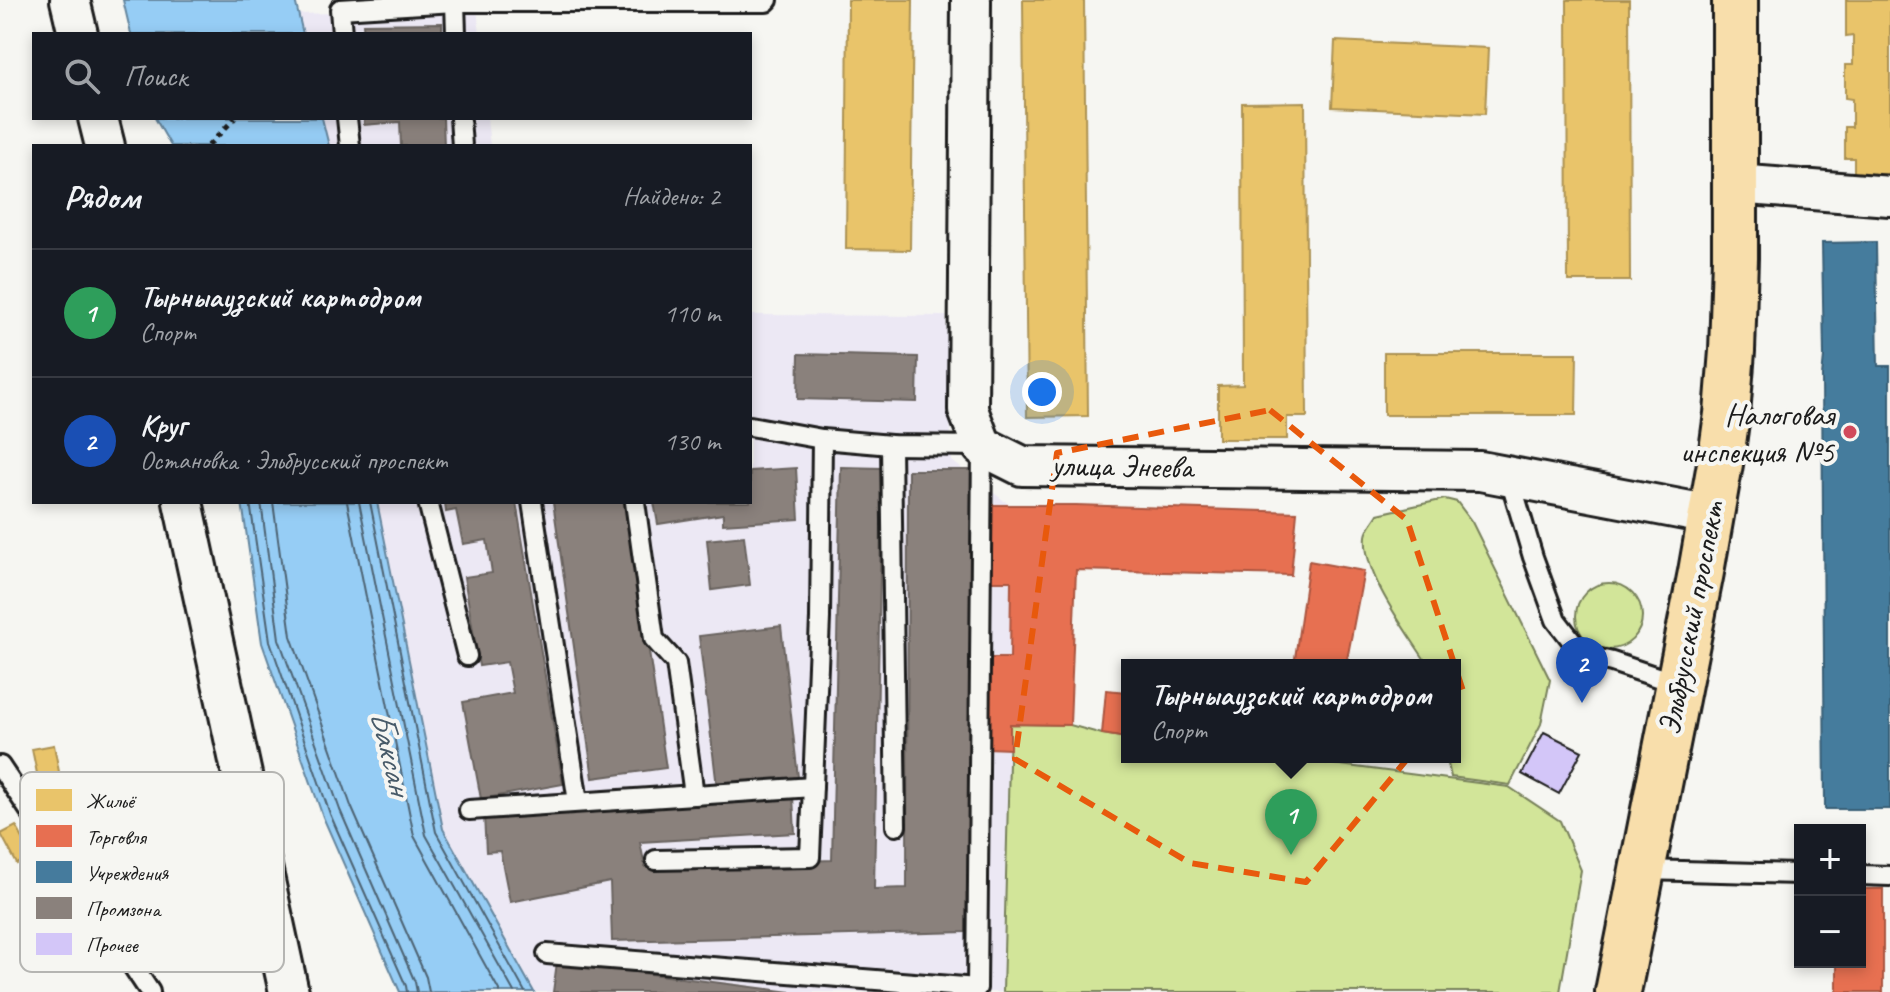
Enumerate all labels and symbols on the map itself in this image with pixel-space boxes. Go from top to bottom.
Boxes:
your location [1022,372,1062,412]
place label: Налоговая инспекция №5 [1680,394,1836,472]
marker: Налоговая инспекция №5 [1841,423,1859,441]
street label: улица Энеева [1049,444,1196,488]
street label: Эльбрусский проспект [1648,497,1734,738]
pin: 2 [1556,637,1608,703]
water label: Баксан [360,706,423,804]
legend [20,772,284,972]
text: Жильё [86,787,138,815]
pin: 1 [1265,789,1317,855]
text: Торговля [86,823,147,851]
text: Учреждения [86,859,169,887]
text: Промзона [86,895,162,923]
text: Прочее [86,931,140,959]

